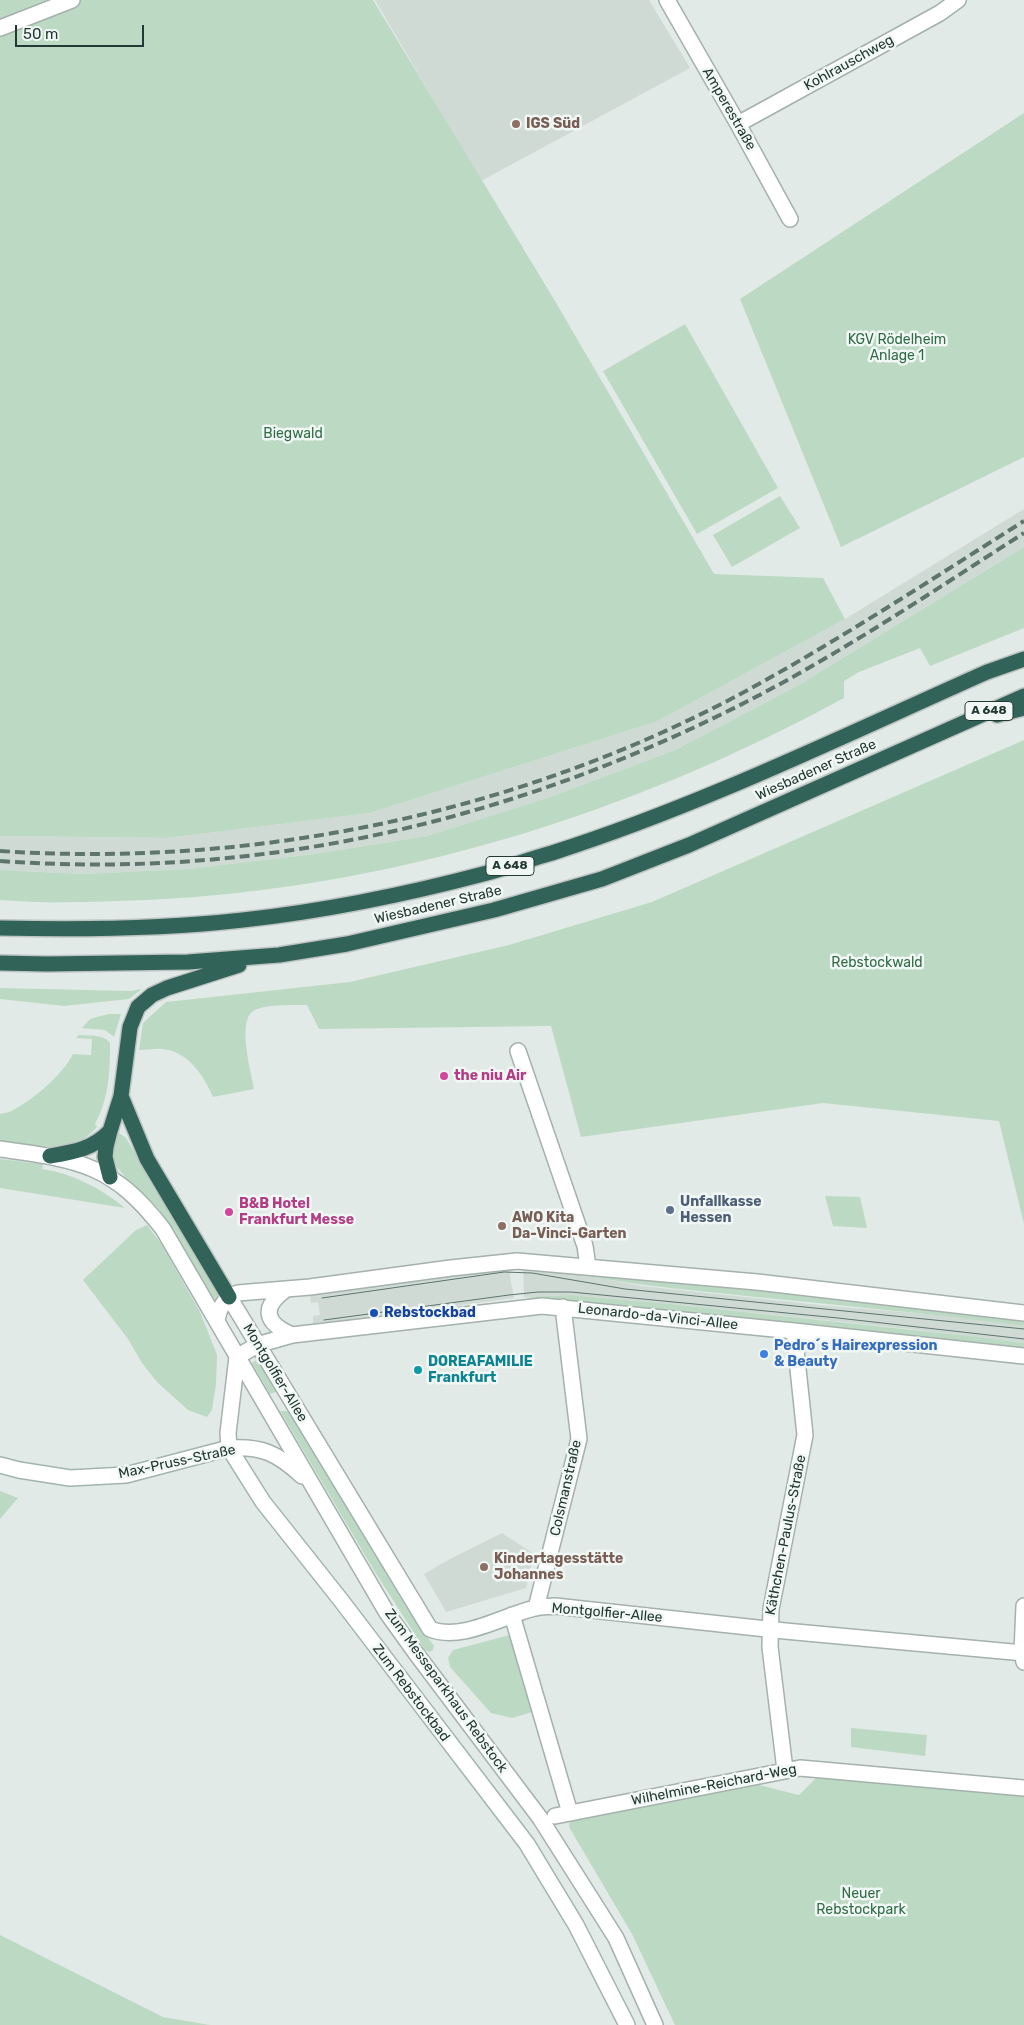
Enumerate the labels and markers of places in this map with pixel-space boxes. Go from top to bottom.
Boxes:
place label: IGS Süd [526,116,580,132]
marker: IGS Süd [510,118,522,130]
place label: the niu Air [454,1068,526,1084]
marker: the niu Air [438,1070,450,1082]
place label: Unfallkasse Hessen [680,1194,762,1226]
place label: B&B Hotel Frankfurt Messe [239,1196,354,1228]
marker: Unfallkasse Hessen [664,1204,676,1216]
marker: B&B Hotel Frankfurt Messe [223,1206,235,1218]
place label: AWO Kita Da-Vinci-Garten [512,1210,627,1242]
marker: AWO Kita Da-Vinci-Garten [496,1220,508,1232]
place label: Rebstockbad [384,1305,476,1321]
marker: Rebstockbad [368,1307,380,1319]
place label: Pedro´s Hairexpression & Beauty [774,1338,937,1370]
marker: Pedro´s Hairexpression & Beauty [758,1348,770,1360]
place label: DOREAFAMILIE Frankfurt [428,1354,533,1386]
marker: DOREAFAMILIE Frankfurt [412,1364,424,1376]
place label: Kindertagesstätte Johannes [494,1551,623,1584]
marker: Kindertagesstätte Johannes [478,1561,490,1573]

